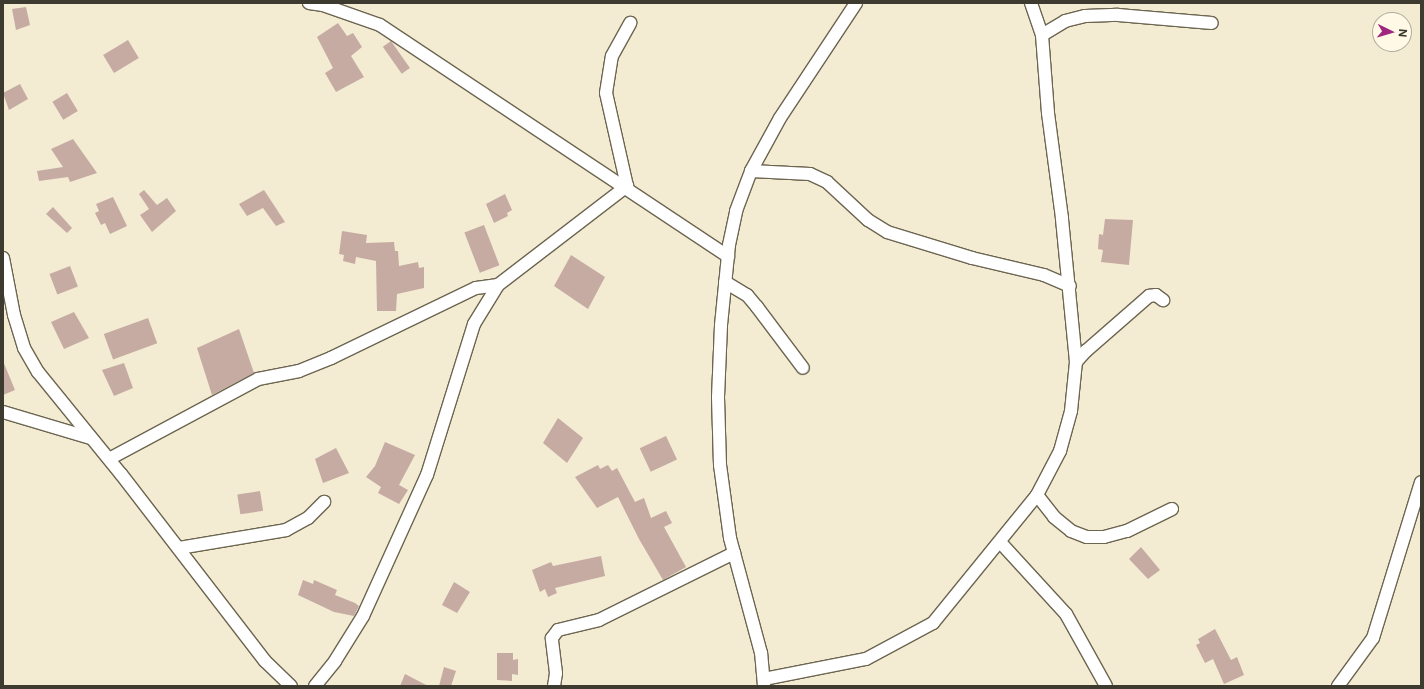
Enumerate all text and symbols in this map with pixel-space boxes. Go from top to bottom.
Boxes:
north arrow [1372,12,1412,52]
text: N [1396,28,1410,38]

